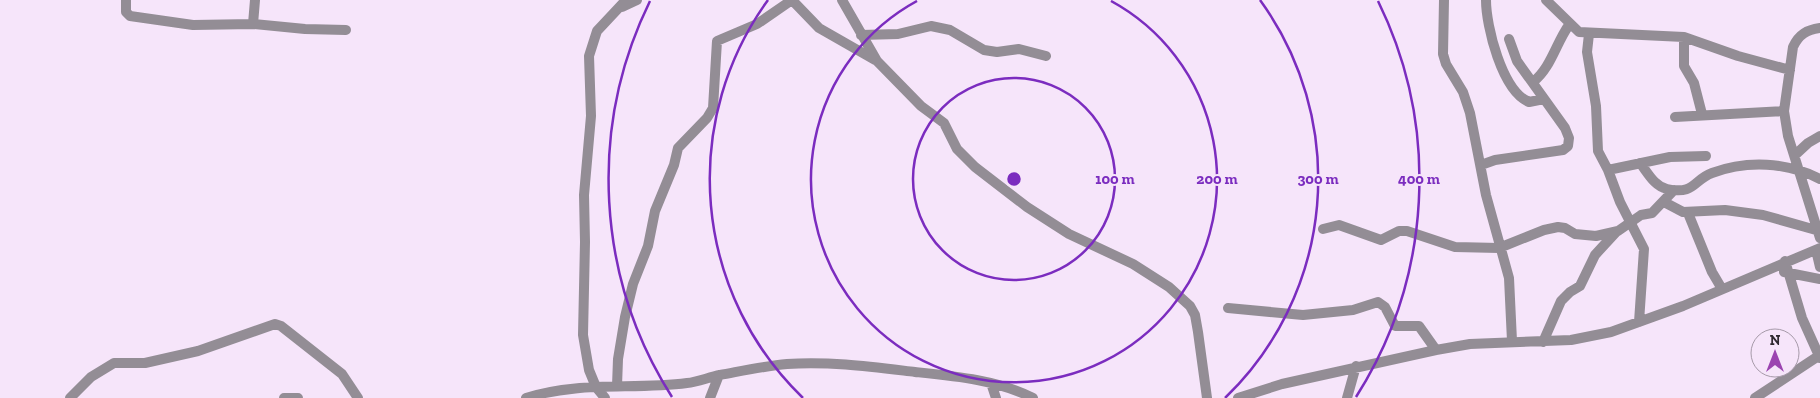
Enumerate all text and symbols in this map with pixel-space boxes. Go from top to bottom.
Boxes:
centre of rings [1005,170,1023,188]
text: 100 m [1095,170,1135,188]
text: 200 m [1196,170,1238,188]
text: 300 m [1297,170,1339,188]
text: 400 m [1398,170,1440,188]
north arrow [1750,328,1800,378]
text: N [1770,332,1781,349]

